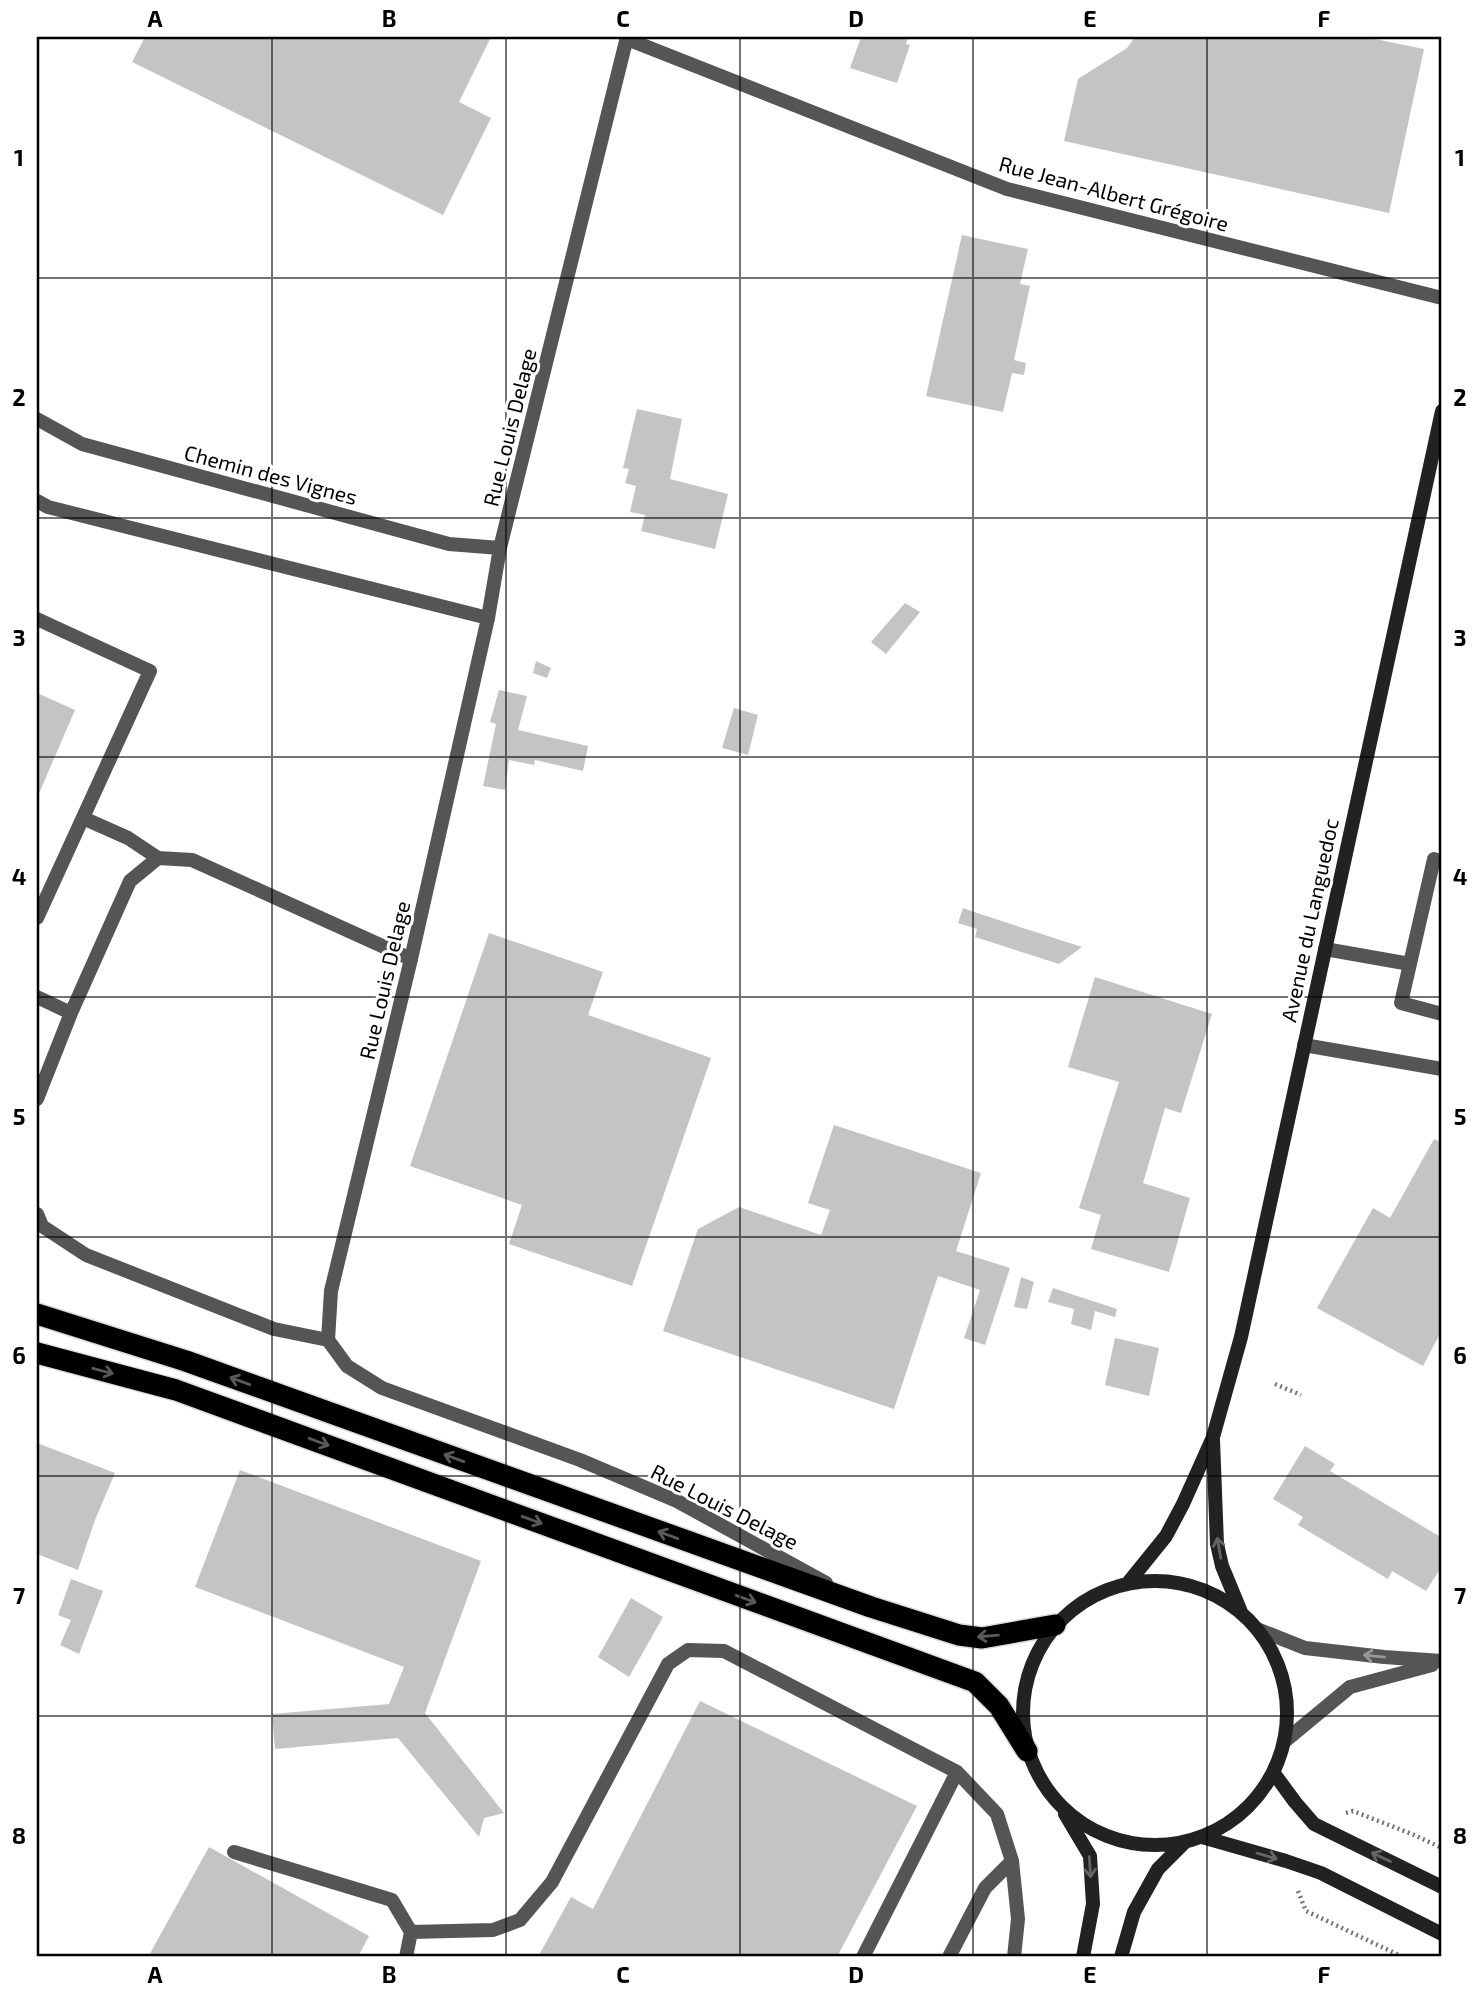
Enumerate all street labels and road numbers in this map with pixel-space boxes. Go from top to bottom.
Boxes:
street label: Rue Jean-Albert Grégoire [997,150,1231,236]
street label: Rue Louis Delage [477,345,541,509]
street label: Chemin des Vignes [182,439,360,509]
street label: Avenue du Languedoc [1275,816,1343,1024]
street label: Rue Louis Delage [354,898,414,1062]
street label: Rue Louis Delage [647,1458,803,1554]

